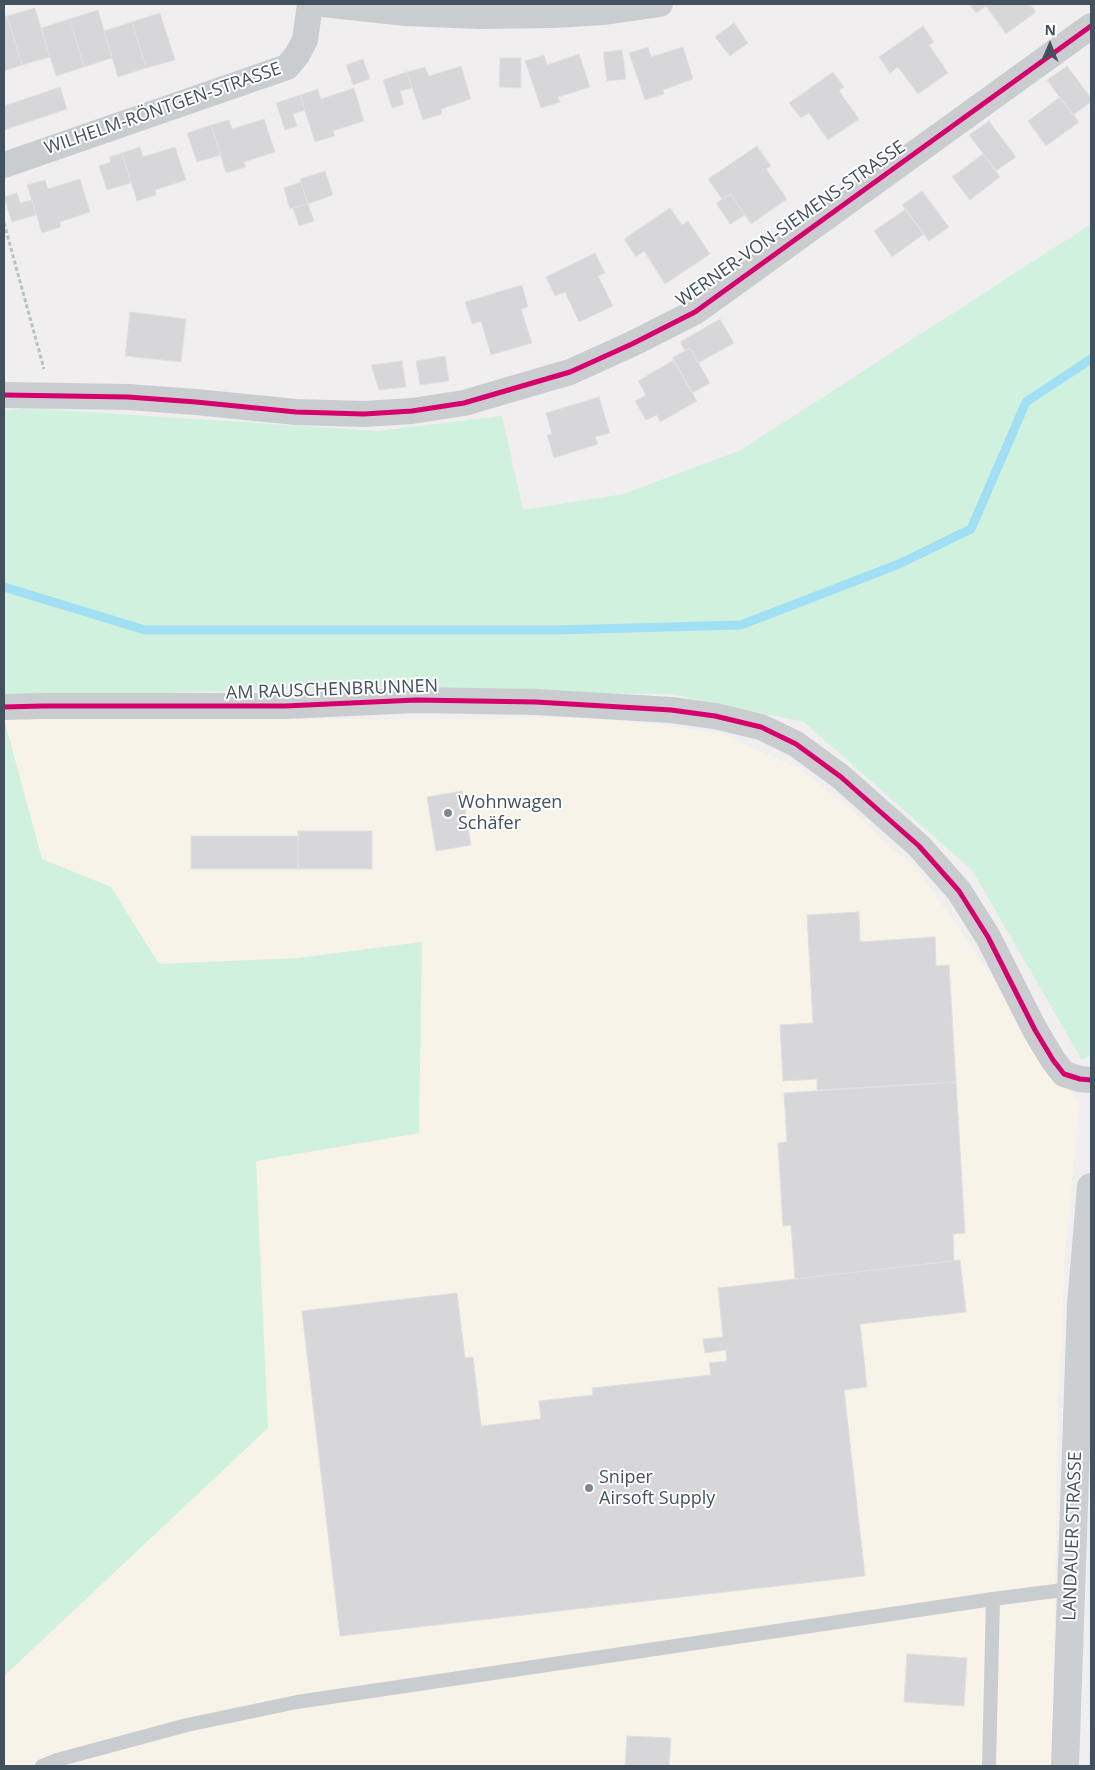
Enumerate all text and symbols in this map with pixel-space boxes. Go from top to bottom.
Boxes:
north arrow [1025,20,1075,70]
text: N [1044,20,1056,39]
street label: WILHELM-RÖNTGEN-STRASSE [42,58,284,160]
street label: WERNER-VON-SIEMENS-STRASSE [672,136,910,312]
street label: AM RAUSCHENBRUNNEN [225,676,439,704]
place label: Wohnwagen Schäfer [458,792,562,834]
marker: Wohnwagen Schäfer [442,807,454,819]
street label: LANDAUER STRASSE [1059,1451,1087,1621]
place label: Sniper Airsoft Supply [599,1467,715,1510]
marker: Sniper Airsoft Supply [583,1482,595,1494]

